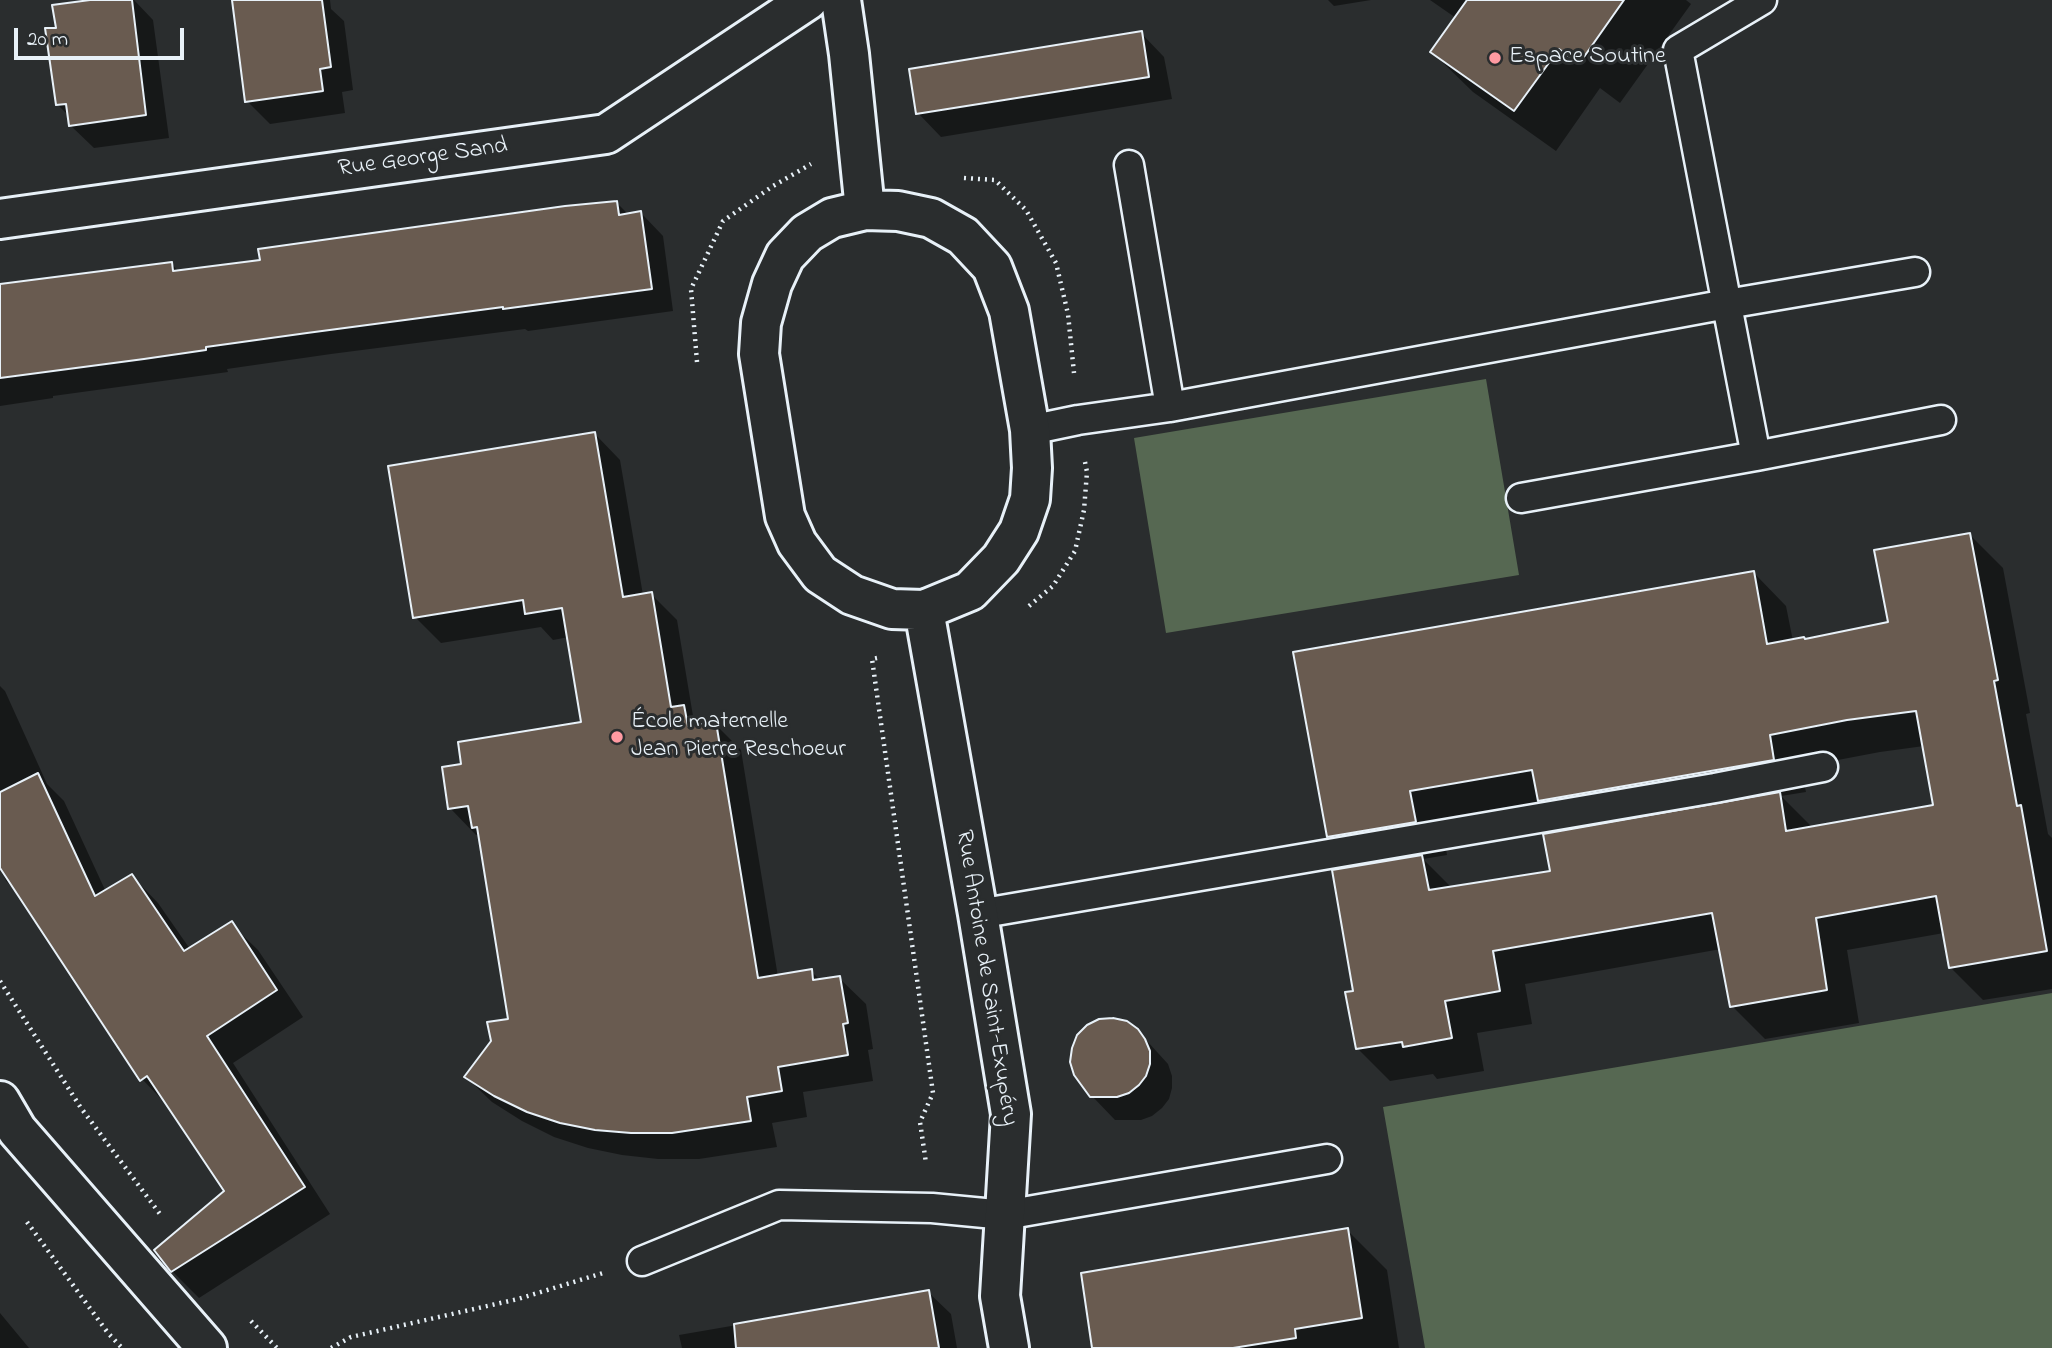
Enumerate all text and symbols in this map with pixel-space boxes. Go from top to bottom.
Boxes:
scale bar [18,14,187,58]
text: 20 m [27,25,68,55]
place label: Espace Soutine [1509,44,1666,72]
marker: Espace Soutine [1487,50,1503,66]
street label: Rue George Sand [337,133,509,185]
place label: École maternelle Jean Pierre Reschoeur [631,709,846,765]
marker: École maternelle Jean Pierre Reschoeur [609,729,625,745]
street label: Rue Antoine de Saint-Exupéry [947,828,1023,1128]

